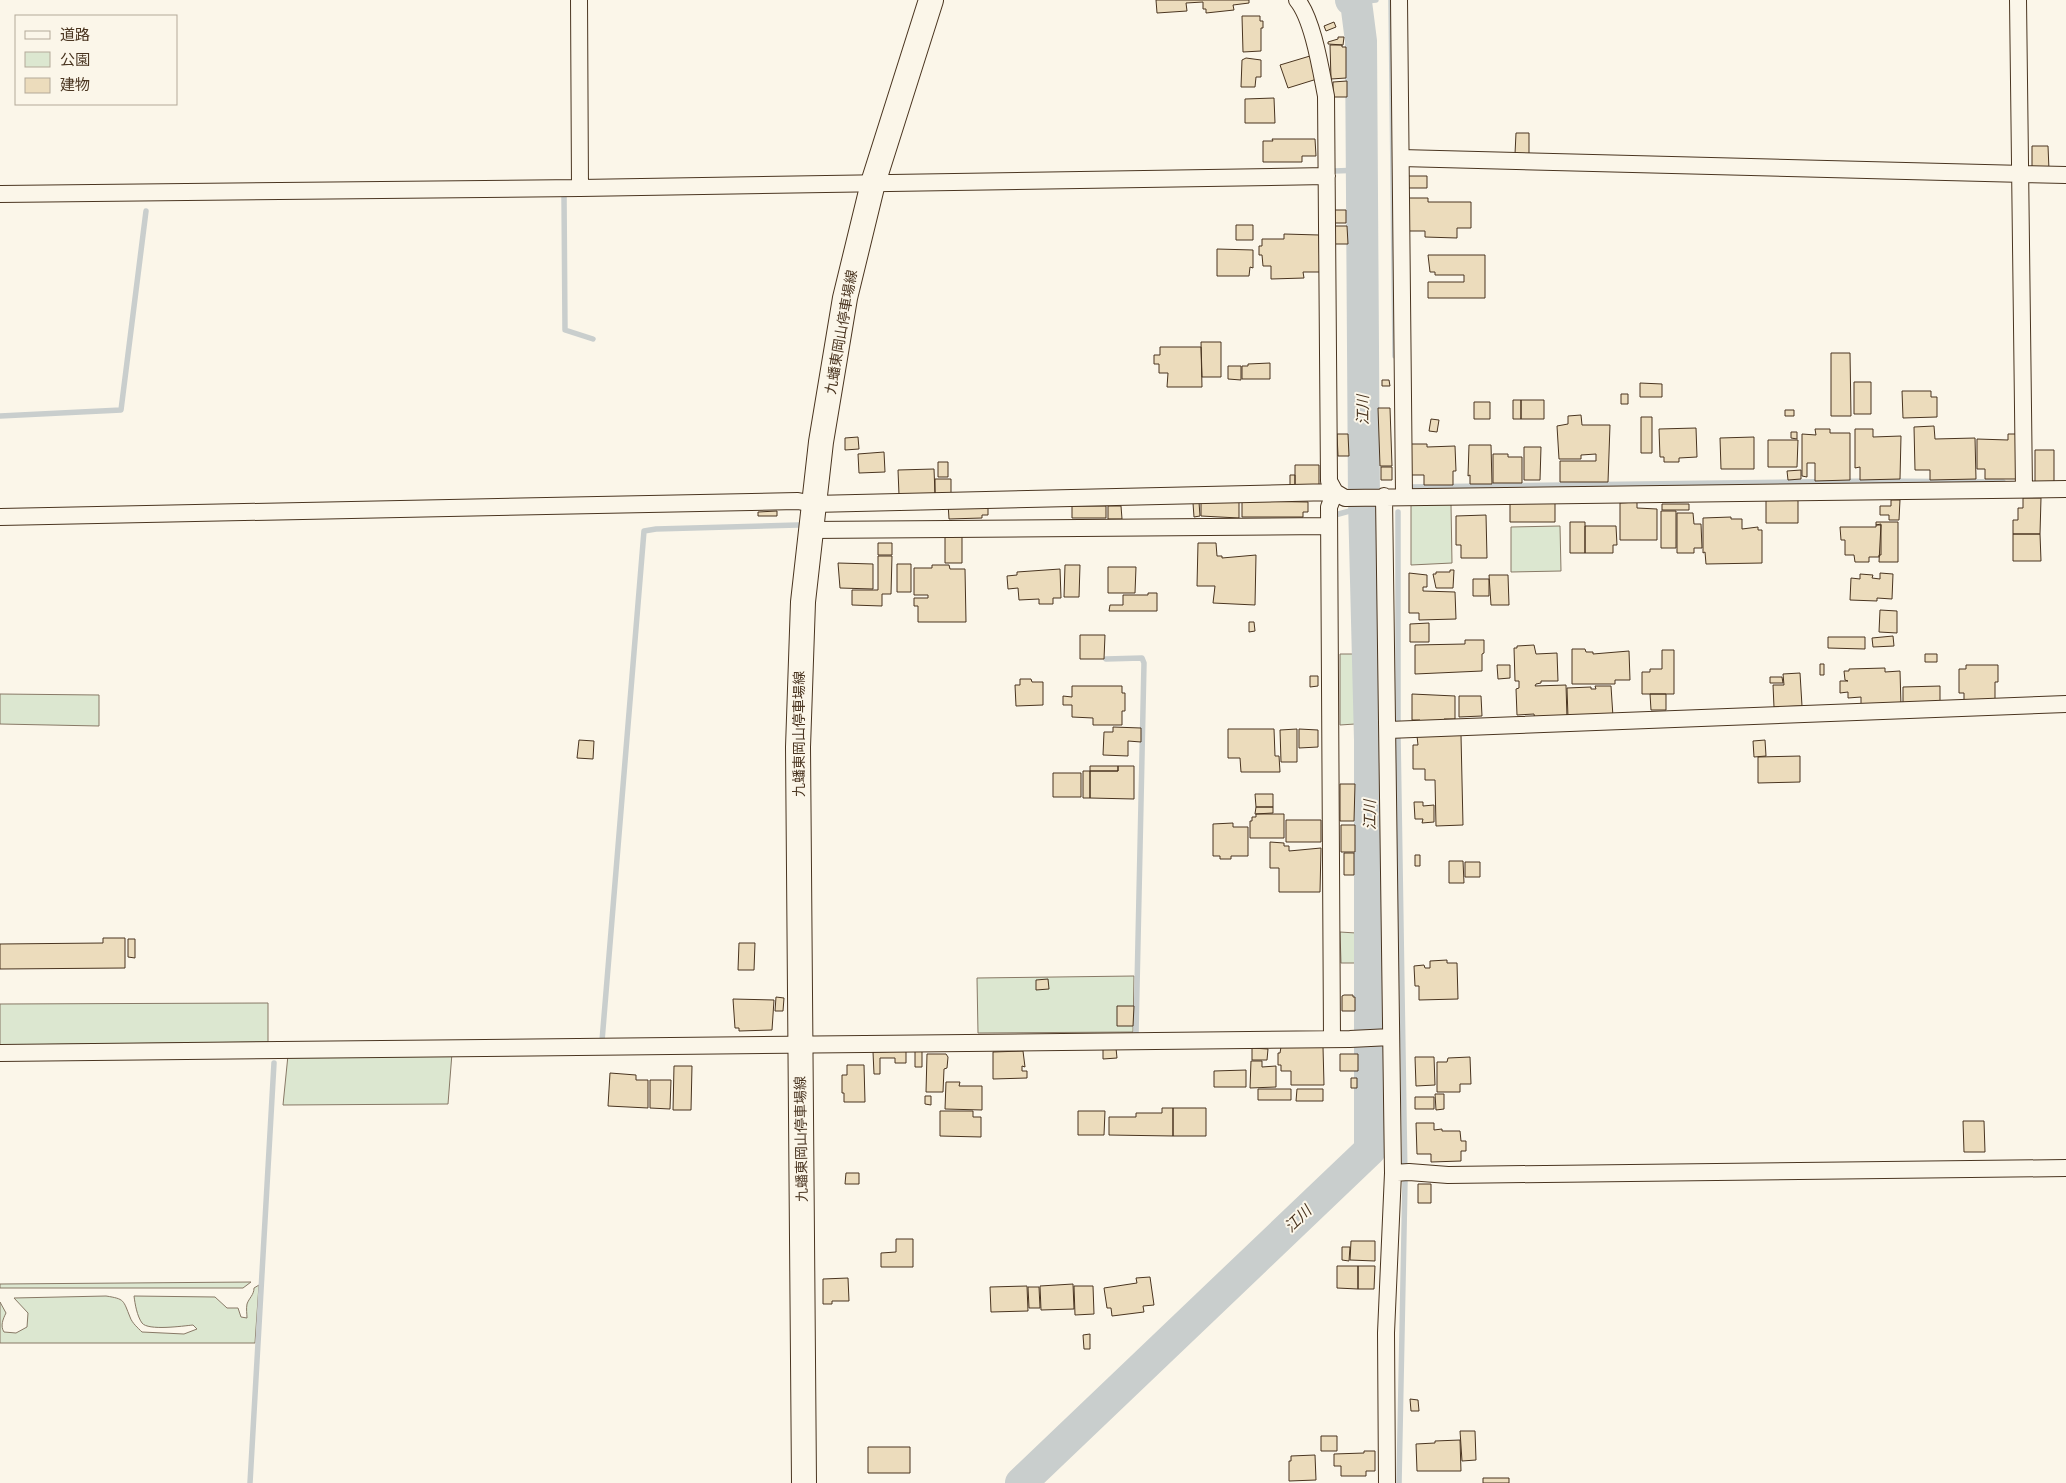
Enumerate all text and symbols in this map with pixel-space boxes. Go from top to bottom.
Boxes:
legend [15,15,178,105]
text: 道路 [60,27,90,46]
text: 公園 [60,52,90,71]
text: 建物 [60,77,90,96]
street label: 九蟠東岡山停車場線 [823,269,862,396]
water label: 江川 [1355,393,1374,425]
street label: 九蟠東岡山停車場線 [792,671,809,797]
water label: 江川 [1362,798,1381,830]
street label: 九蟠東岡山停車場線 [793,1076,812,1202]
water label: 江川 [1282,1201,1318,1237]

